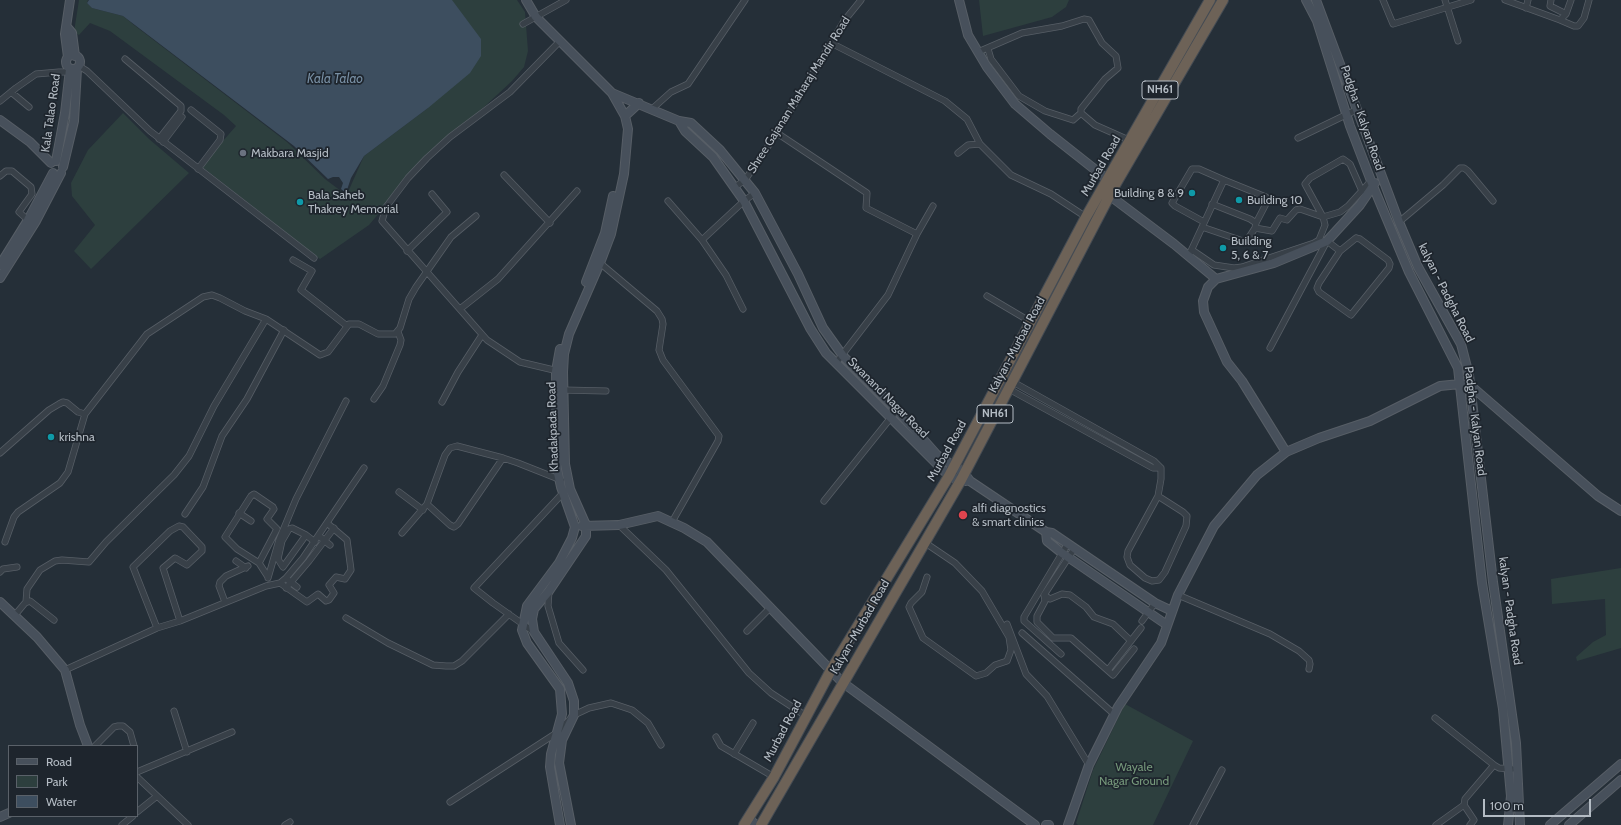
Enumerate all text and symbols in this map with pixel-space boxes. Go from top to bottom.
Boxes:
street label: Shree Gajanan Maharaj Mandir Road [745,14,853,176]
street label: Padgha - Kalyan Road [1337,63,1387,173]
water label: Kala Talao [307,71,363,87]
street label: Kala Talao Road [38,73,64,153]
road number: NH61 [1142,81,1178,99]
street label: Murbad Road [1078,133,1124,199]
place label: Makbara Masjid [251,146,329,160]
marker: Makbara Masjid [238,148,248,158]
place label: Building 8 & 9 [1114,186,1184,200]
place label: Bala Saheb Thakrey Memorial [308,188,398,216]
marker: Building 8 & 9 [1187,188,1197,198]
place label: Building 10 [1247,193,1303,207]
marker: Building 10 [1234,195,1244,205]
marker: Bala Saheb Thakrey Memorial [295,197,305,207]
place label: Building 5, 6 & 7 [1231,234,1272,262]
street label: kalyan - Padgha Road [1415,241,1477,345]
marker: Building 5, 6 & 7 [1218,243,1228,253]
street label: Kalyan-Murbad Road [986,295,1048,395]
street label: Swanand Nagar Road [845,355,931,441]
street label: Padgha - Kalyan Road [1461,365,1489,477]
street label: Khadakpada Road [544,382,562,472]
road number: NH61 [977,405,1013,423]
street label: Murbad Road [924,418,970,484]
place label: krishna [59,430,95,444]
marker: krishna [46,432,56,442]
place label: alfi diagnostics & smart clinics [972,501,1046,529]
marker: alfi diagnostics & smart clinics [957,509,969,521]
street label: kalyan - Padgha Road [1495,556,1525,666]
street label: Kalyan-Murbad Road [827,577,893,677]
street label: Murbad Road [761,698,805,764]
legend [8,745,138,817]
text: Road [46,754,72,769]
park label: Wayale Nagar Ground [1099,760,1169,788]
text: Park [46,774,68,789]
scale bar [1485,791,1593,817]
text: Water [46,794,76,809]
text: 100 m [1490,798,1524,813]

